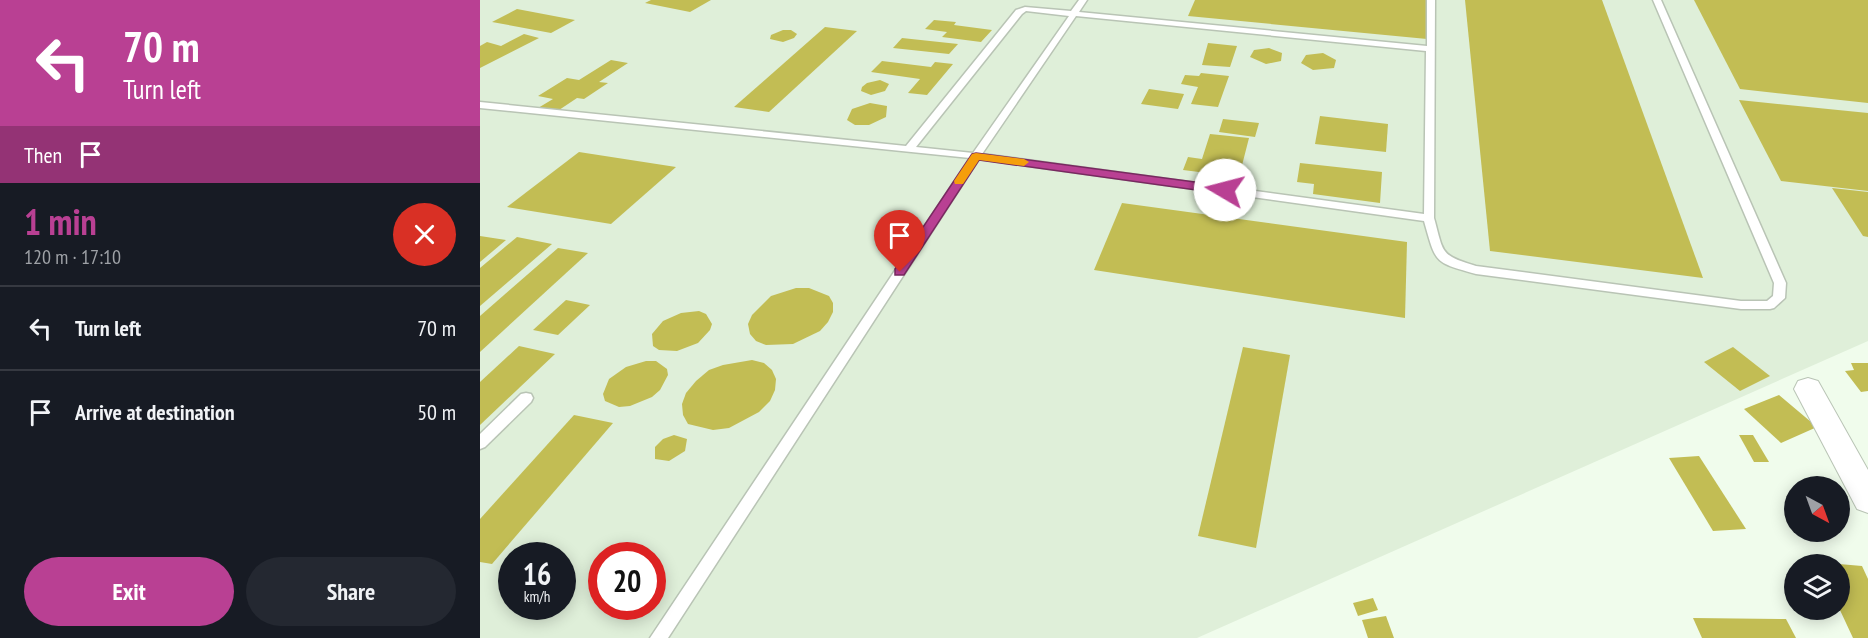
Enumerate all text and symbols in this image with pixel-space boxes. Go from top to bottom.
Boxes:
text: 70 m [123,19,200,74]
icon: left [24,24,102,102]
text: Turn left [123,72,201,106]
icon: arrive [74,138,107,171]
text: Then [24,141,62,169]
position arrow [1193,158,1257,222]
text: 1 min [24,198,97,245]
button: close [393,203,456,266]
pin [874,210,925,272]
icon: arrive [883,219,916,252]
text: 120 m · 17:10 [24,244,121,270]
icon: left [24,312,57,345]
text: Turn left [75,314,141,342]
text: 70 m [417,314,456,342]
icon: arrive [24,396,57,429]
text: Arrive at destination [75,398,235,426]
text: 50 m [417,398,456,426]
north arrow [1784,476,1850,542]
map controls [1784,476,1850,620]
speed limit sign: 20 [588,542,666,620]
text: 16 [523,554,551,593]
button: layers [1784,554,1850,620]
button: Exit [24,557,234,626]
button: Share [246,557,456,626]
text: km/h [524,587,550,606]

